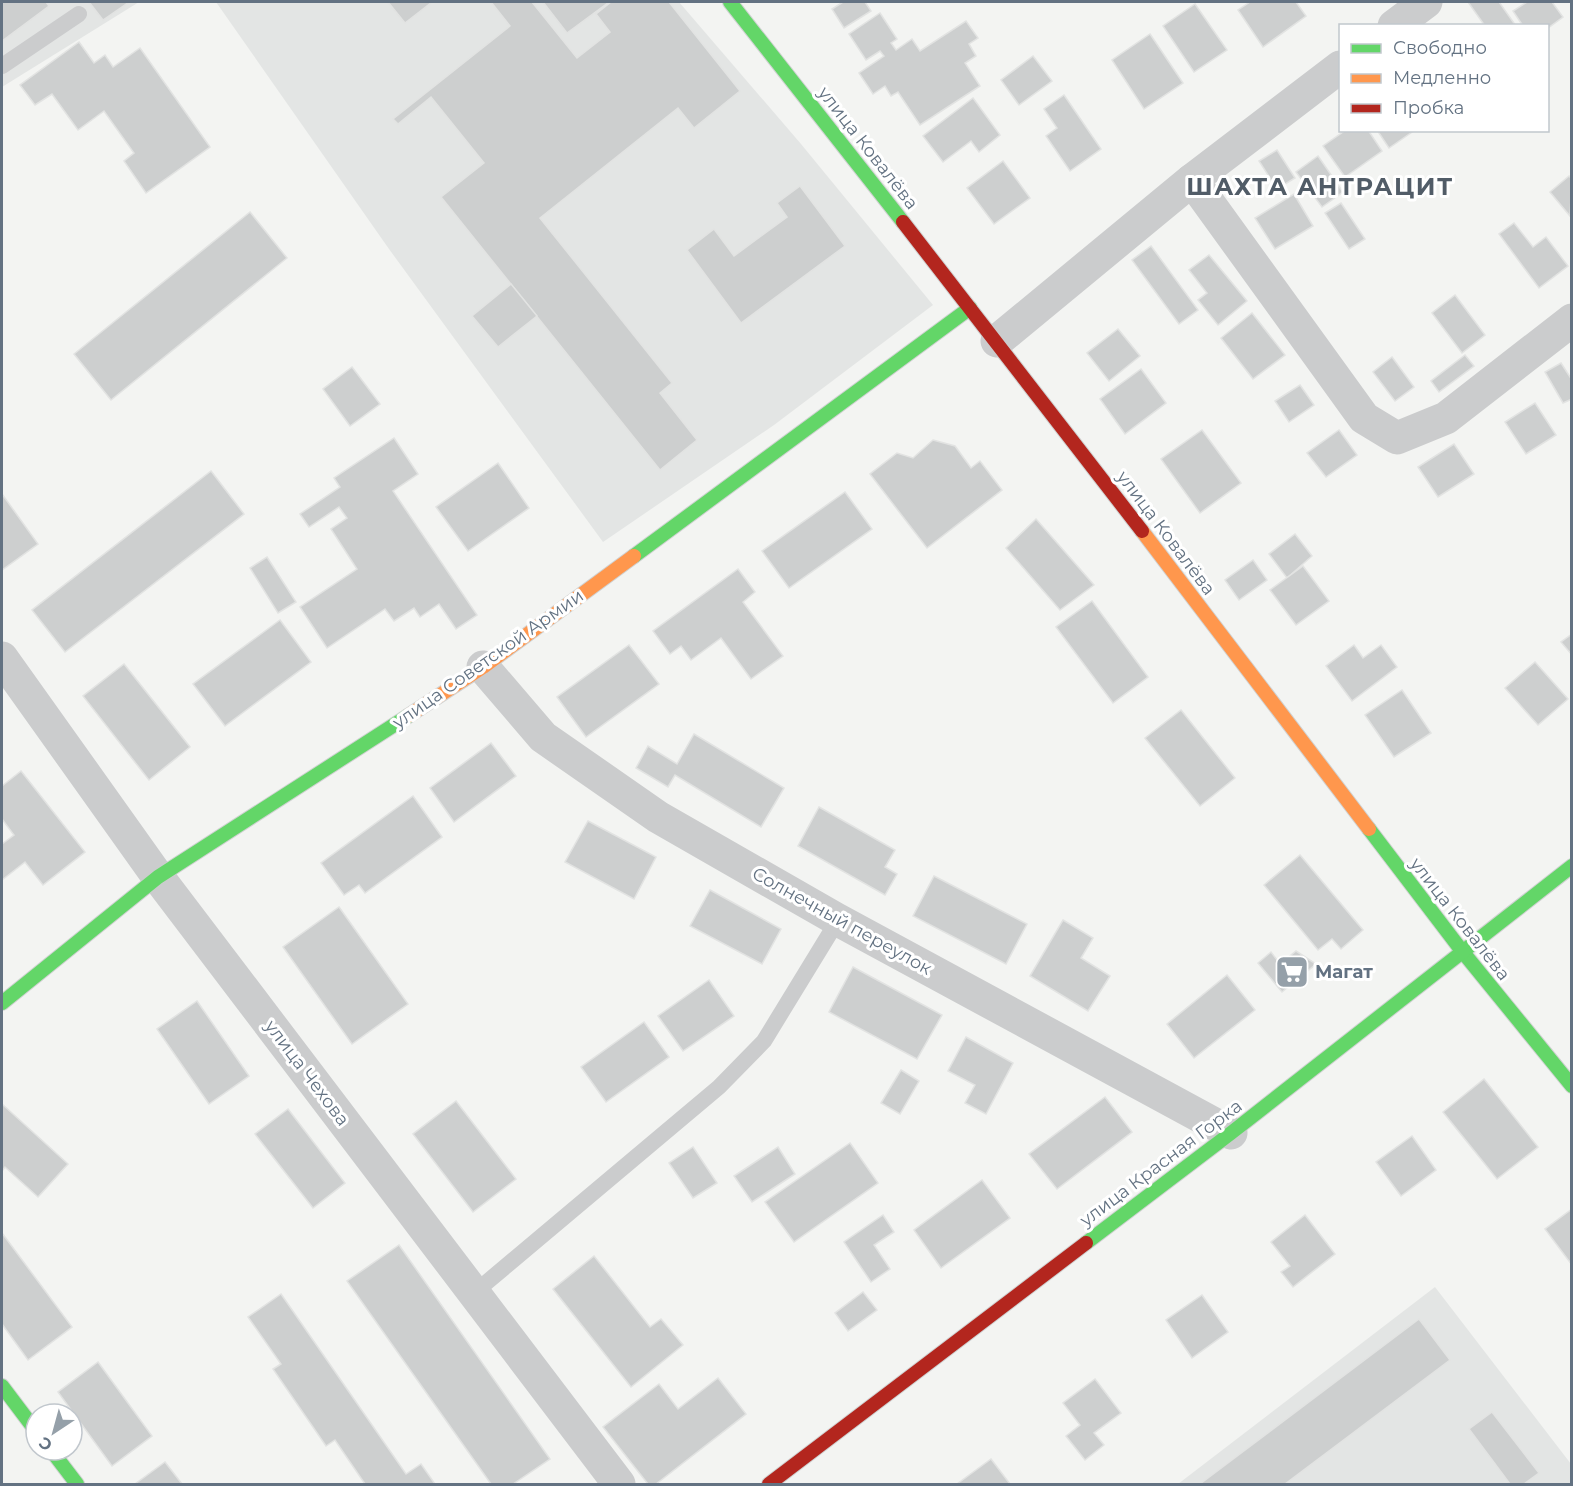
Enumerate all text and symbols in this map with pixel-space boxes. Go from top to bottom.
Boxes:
legend [1339,24,1549,132]
text: Свободно [1393,37,1487,59]
text: Медленно [1393,67,1491,89]
street label: улица Ковалёва [813,81,923,214]
text: Пробка [1393,97,1464,119]
district label: ШАХТА АНТРАЦИТ [1186,172,1454,201]
street label: улица Ковалёва [1112,466,1220,599]
street label: улица Советской Армии [387,585,588,734]
street label: улица Ковалёва [1405,852,1515,985]
street label: Солнечный переулок [748,862,936,980]
supermarket icon: Магат [1274,954,1310,990]
place label: Магат [1315,961,1373,983]
street label: улица Чехова [259,1015,354,1130]
street label: улица Красная Горка [1075,1095,1246,1232]
north arrow [24,1402,84,1462]
text: С [35,1432,56,1455]

